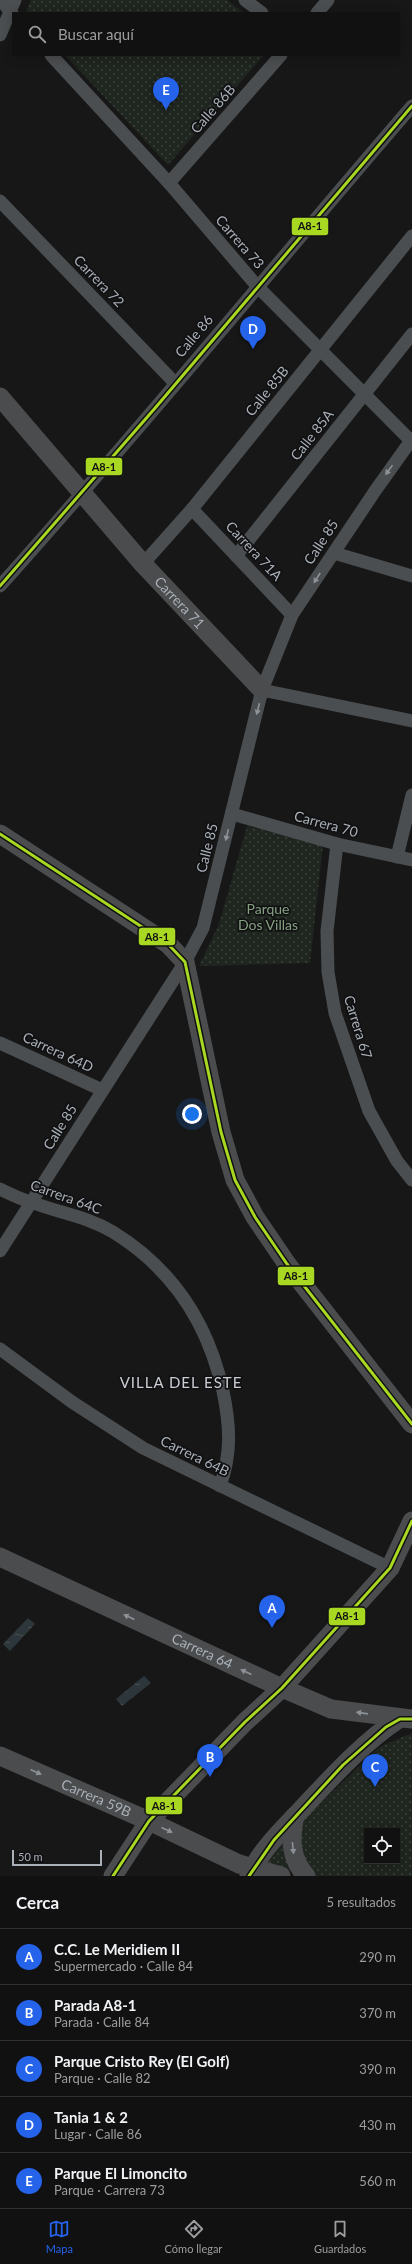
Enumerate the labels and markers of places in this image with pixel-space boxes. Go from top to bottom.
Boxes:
pin: E [153,77,179,110]
pin: D [240,316,266,349]
pin: A [259,1595,285,1628]
pin: B [197,1744,223,1777]
pin: C [362,1754,388,1787]

